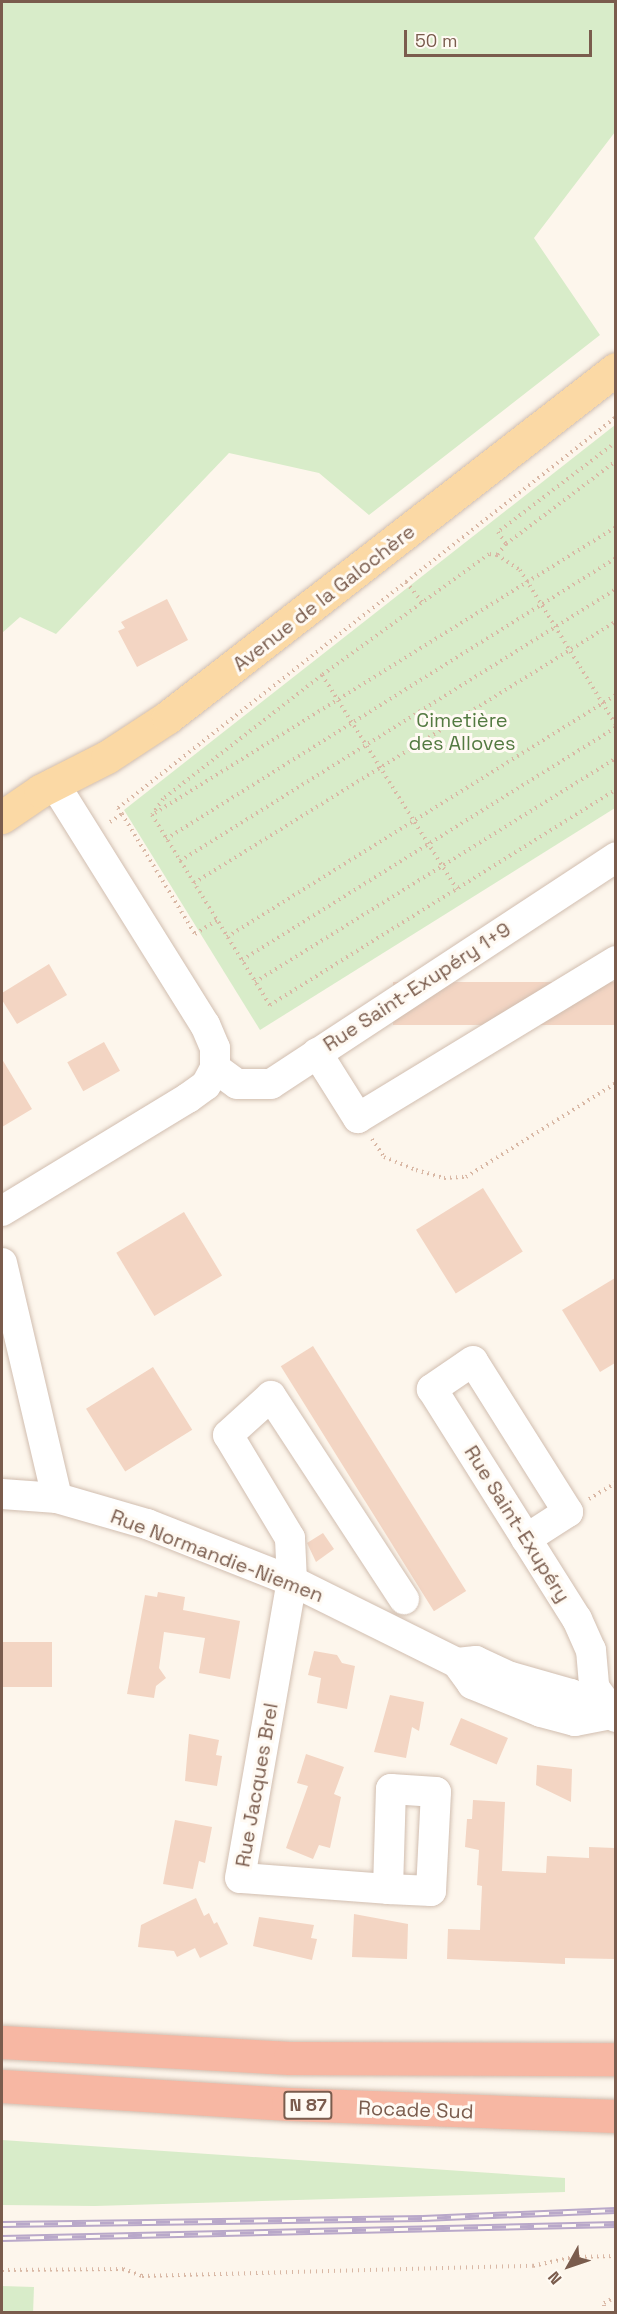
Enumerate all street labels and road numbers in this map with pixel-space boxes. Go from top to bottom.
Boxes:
street label: Avenue de la Galochère [228,520,420,676]
street label: Rue Saint-Exupéry 1+9 [319,917,515,1057]
street label: Rue Saint-Exupéry [459,1441,575,1607]
street label: Rue Normandie-Niemen [107,1504,327,1608]
street label: Rue Jacques Brel [231,1701,283,1869]
road number: N 87 [282,2090,334,2120]
street label: Rocade Sud [358,2096,474,2124]

